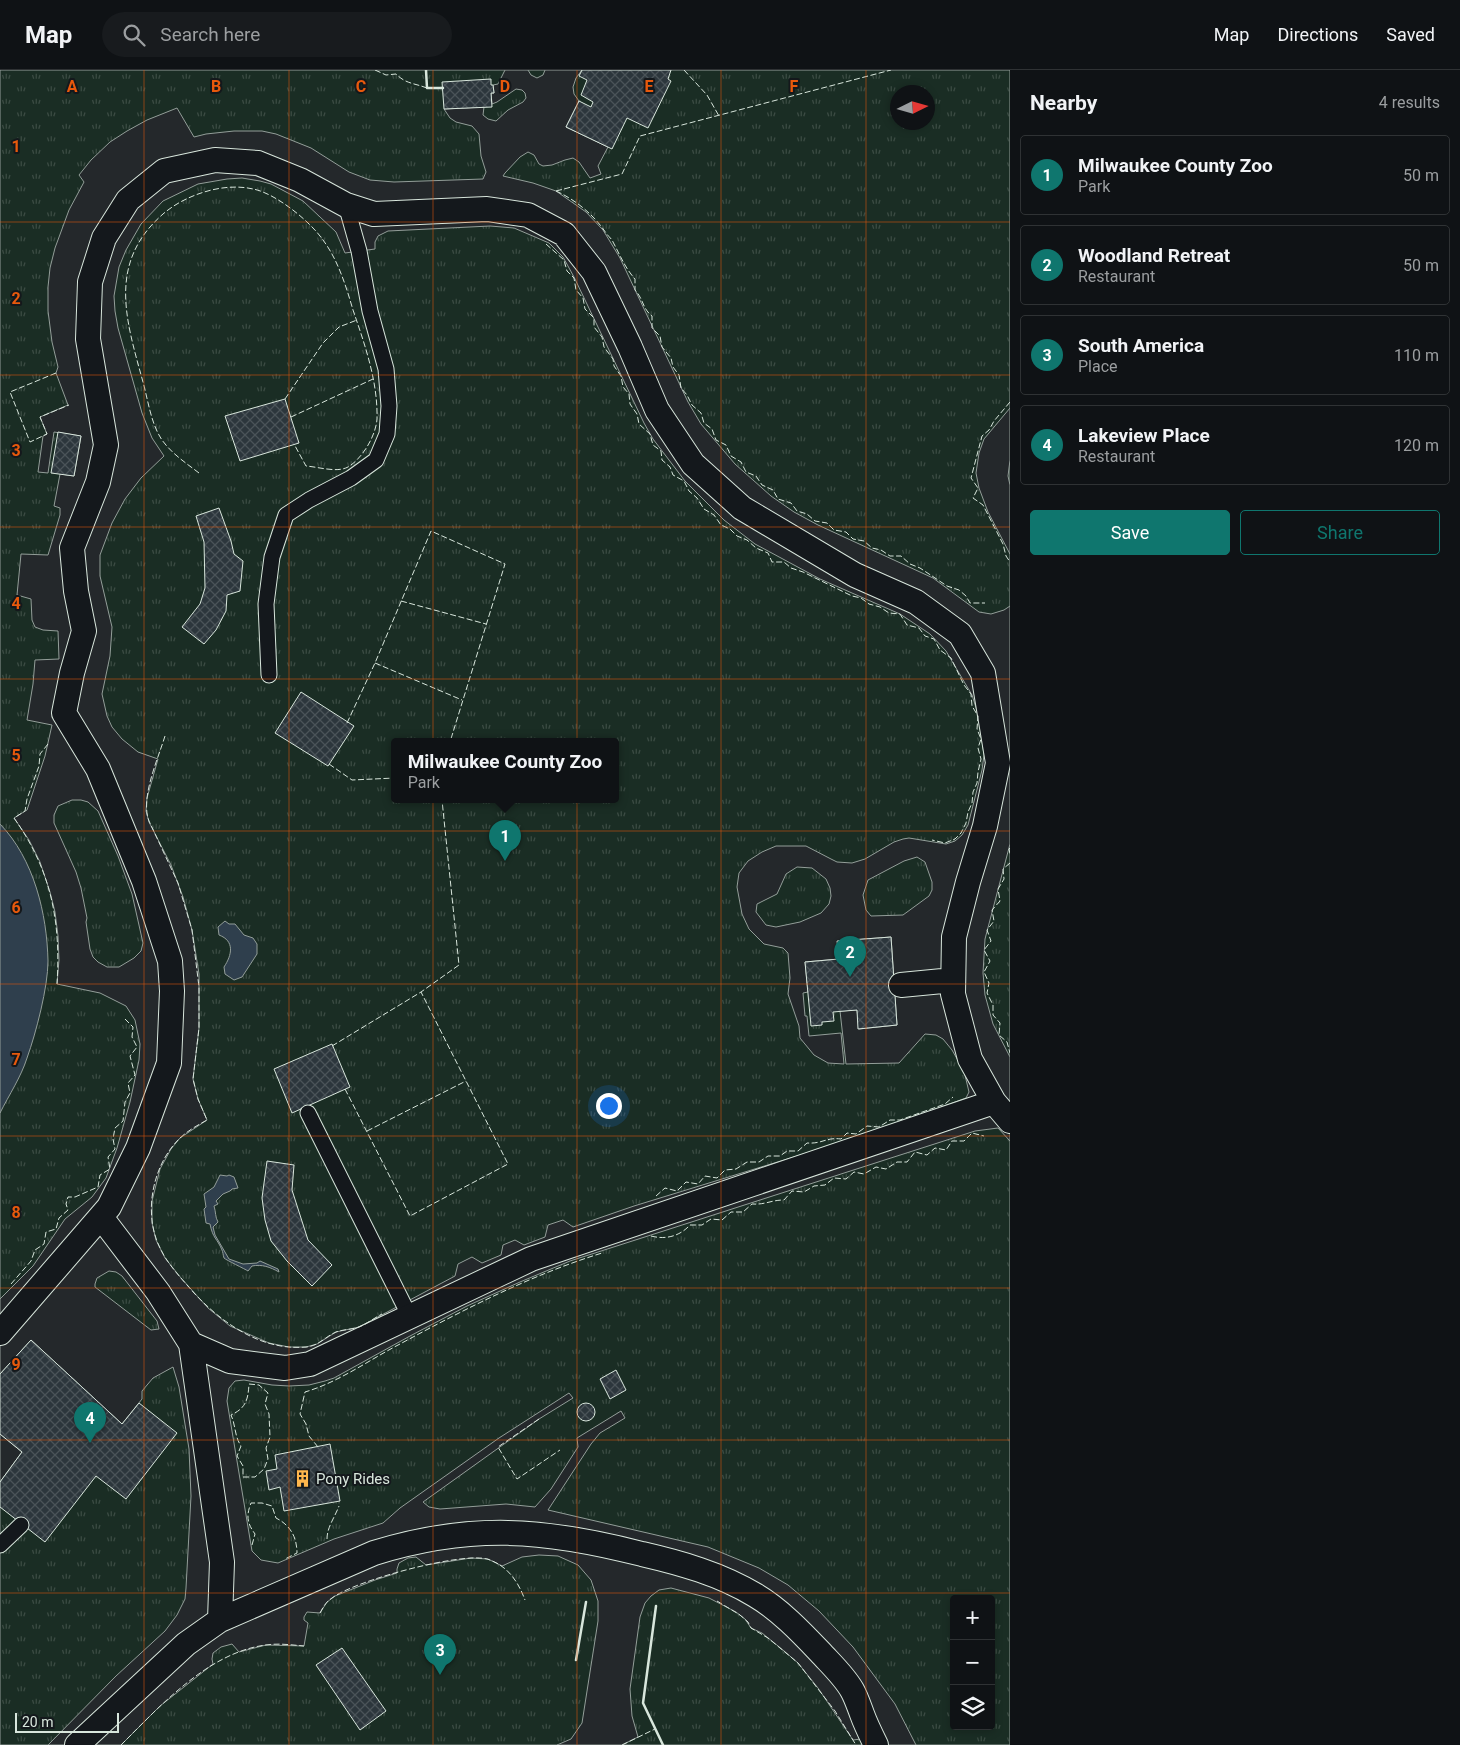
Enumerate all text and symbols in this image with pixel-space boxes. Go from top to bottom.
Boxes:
search box [102,12,452,57]
text: Map [25,21,72,49]
icon: search [120,21,148,49]
text: Search here [160,23,260,46]
text: Map [1214,24,1249,45]
text: Directions [1277,24,1358,45]
text: Saved [1386,24,1435,45]
text: A [67,77,78,96]
text: B [211,77,221,96]
text: C [356,77,366,96]
text: D [500,77,510,96]
text: E [645,77,654,96]
text: F [790,77,799,96]
north arrow [890,85,935,130]
text: Nearby [1030,91,1097,115]
text: 4 results [1379,93,1440,112]
text: 1 [11,137,21,156]
text: Milwaukee County Zoo [1078,154,1273,177]
text: 1 [1042,166,1052,185]
text: 50 m [1403,166,1439,185]
text: Park [1078,177,1110,196]
text: Woodland Retreat [1078,244,1230,267]
text: 2 [1042,256,1052,275]
text: 50 m [1403,256,1439,275]
text: Restaurant [1078,267,1155,286]
text: 2 [11,289,21,308]
text: South America [1078,334,1204,357]
text: 3 [1042,346,1052,365]
text: 110 m [1394,346,1439,365]
text: Place [1078,357,1118,376]
text: Lakeview Place [1078,424,1210,447]
text: 4 [1042,436,1052,455]
text: 120 m [1394,436,1439,455]
text: 3 [11,441,21,460]
text: Restaurant [1078,447,1155,466]
button: Save [1030,510,1230,555]
button: Share [1240,510,1440,555]
text: 4 [11,594,21,613]
popup [391,738,619,803]
text: 5 [11,746,21,765]
text: Milwaukee County Zoo [408,750,602,773]
text: Park [408,773,440,792]
pin: 1 [489,820,521,861]
text: 6 [11,898,21,917]
pin: 2 [834,936,866,977]
text: 7 [11,1050,21,1069]
your location [596,1093,622,1119]
text: 8 [11,1203,21,1222]
text: 9 [11,1355,21,1374]
pin: 4 [74,1402,106,1443]
building icon: Pony Rides [292,1469,312,1489]
place label: Pony Rides [316,1470,390,1488]
map controls [950,1595,995,1730]
button: + [950,1595,995,1640]
pin: 3 [424,1634,456,1675]
button: − [950,1640,995,1685]
button: layers [950,1685,995,1730]
scale bar [15,1710,119,1733]
text: 20 m [22,1714,54,1730]

